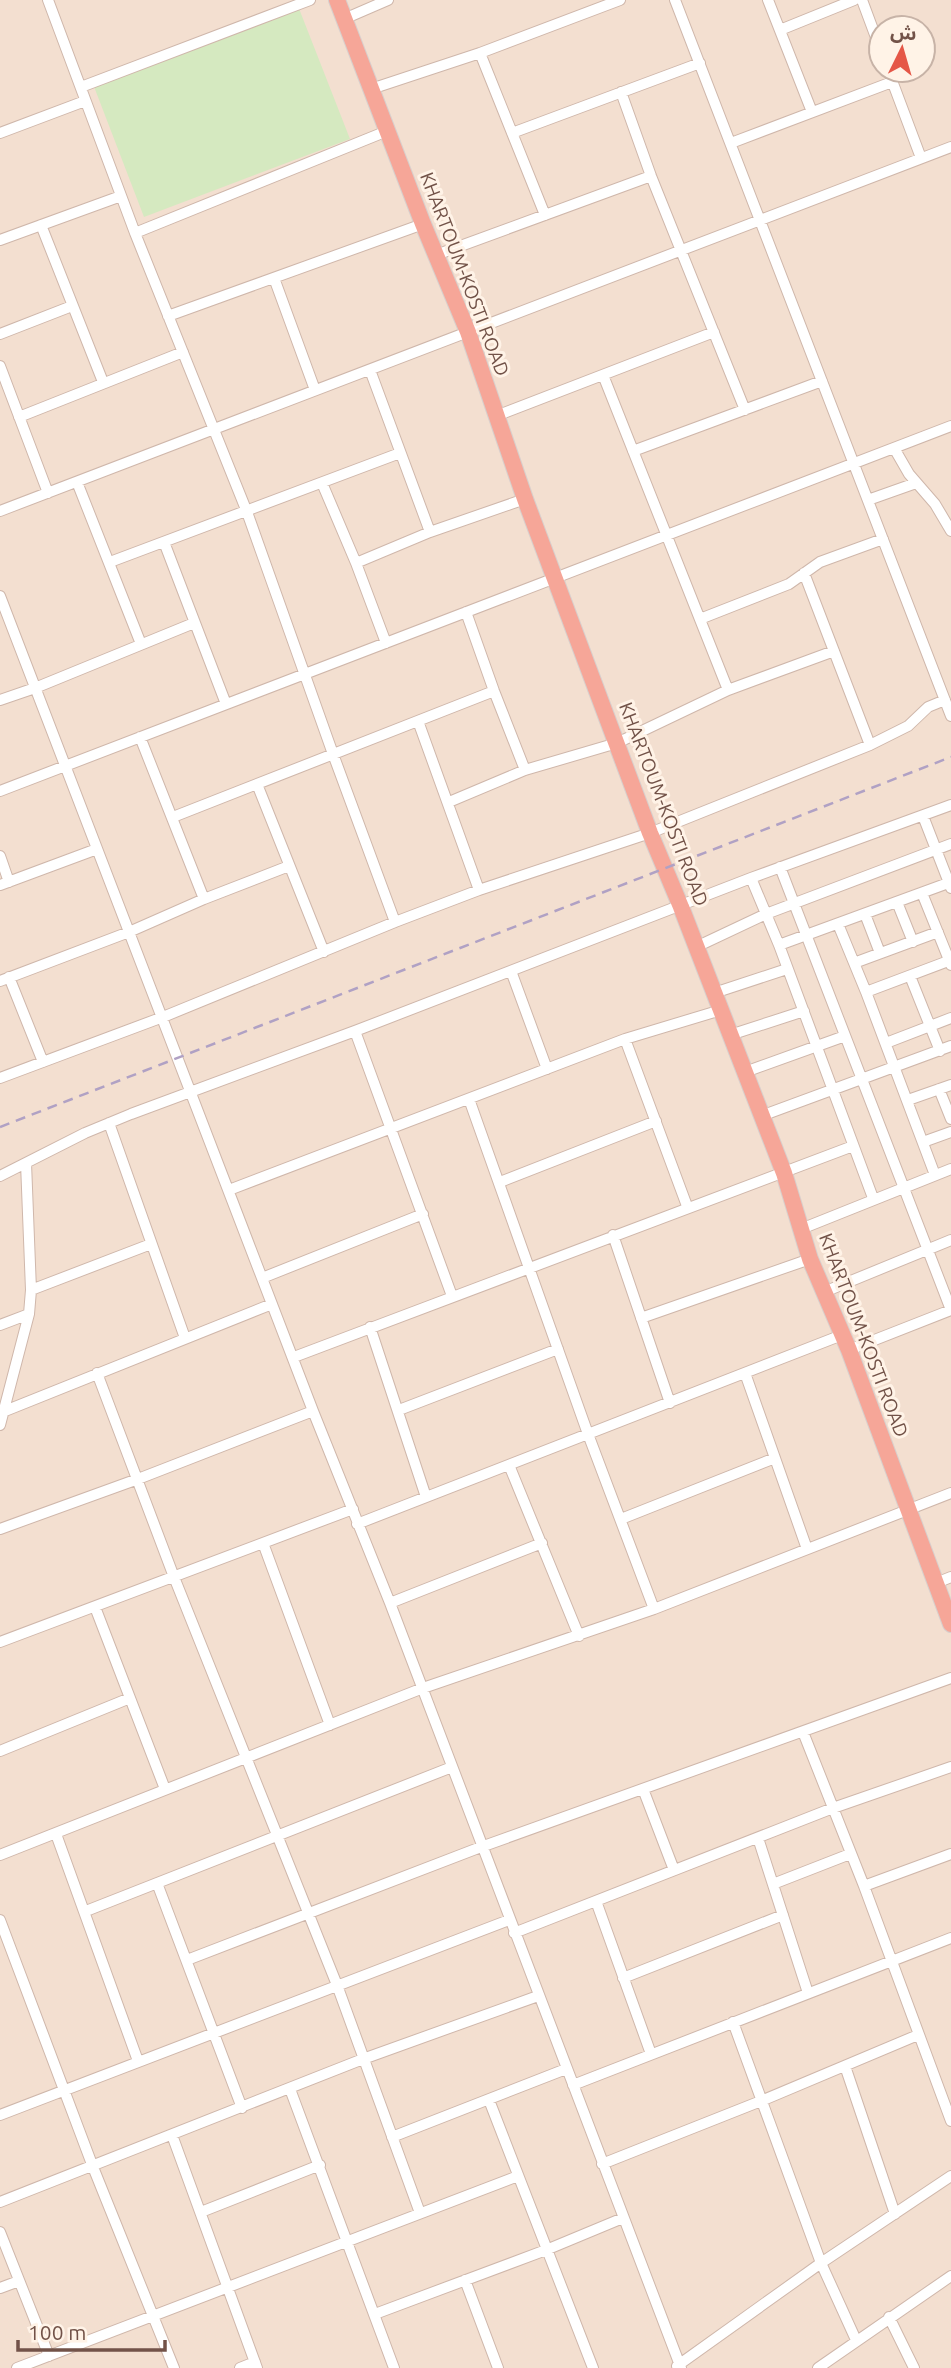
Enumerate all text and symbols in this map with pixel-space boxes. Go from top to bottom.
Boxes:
north arrow [867,14,937,84]
text: ش [890,20,917,44]
street label: KHARTOUM-KOSTI ROAD [416,169,514,379]
street label: KHARTOUM-KOSTI ROAD [615,699,713,909]
street label: KHARTOUM-KOSTI ROAD [815,1230,913,1440]
scale bar [18,2308,164,2352]
text: 100 m [28,2320,86,2344]

